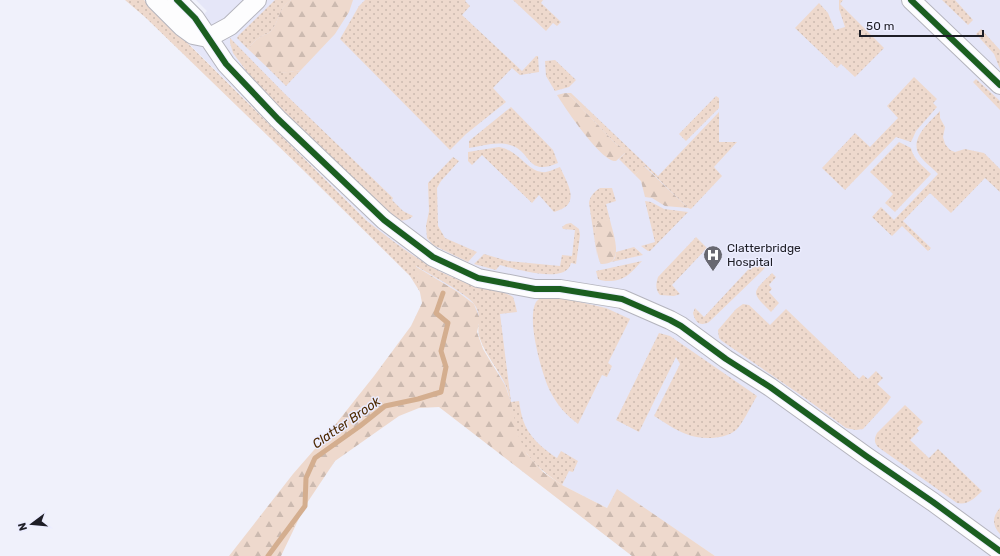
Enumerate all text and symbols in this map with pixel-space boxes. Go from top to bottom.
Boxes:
scale bar [860,12,983,38]
text: 50 m [866,19,894,33]
place label: Clatterbridge Hospital [727,241,801,269]
hospital icon: Clatterbridge Hospital [702,244,724,272]
water label: Clatter Brook [309,393,384,451]
north arrow [12,504,52,544]
text: N [16,521,30,532]

